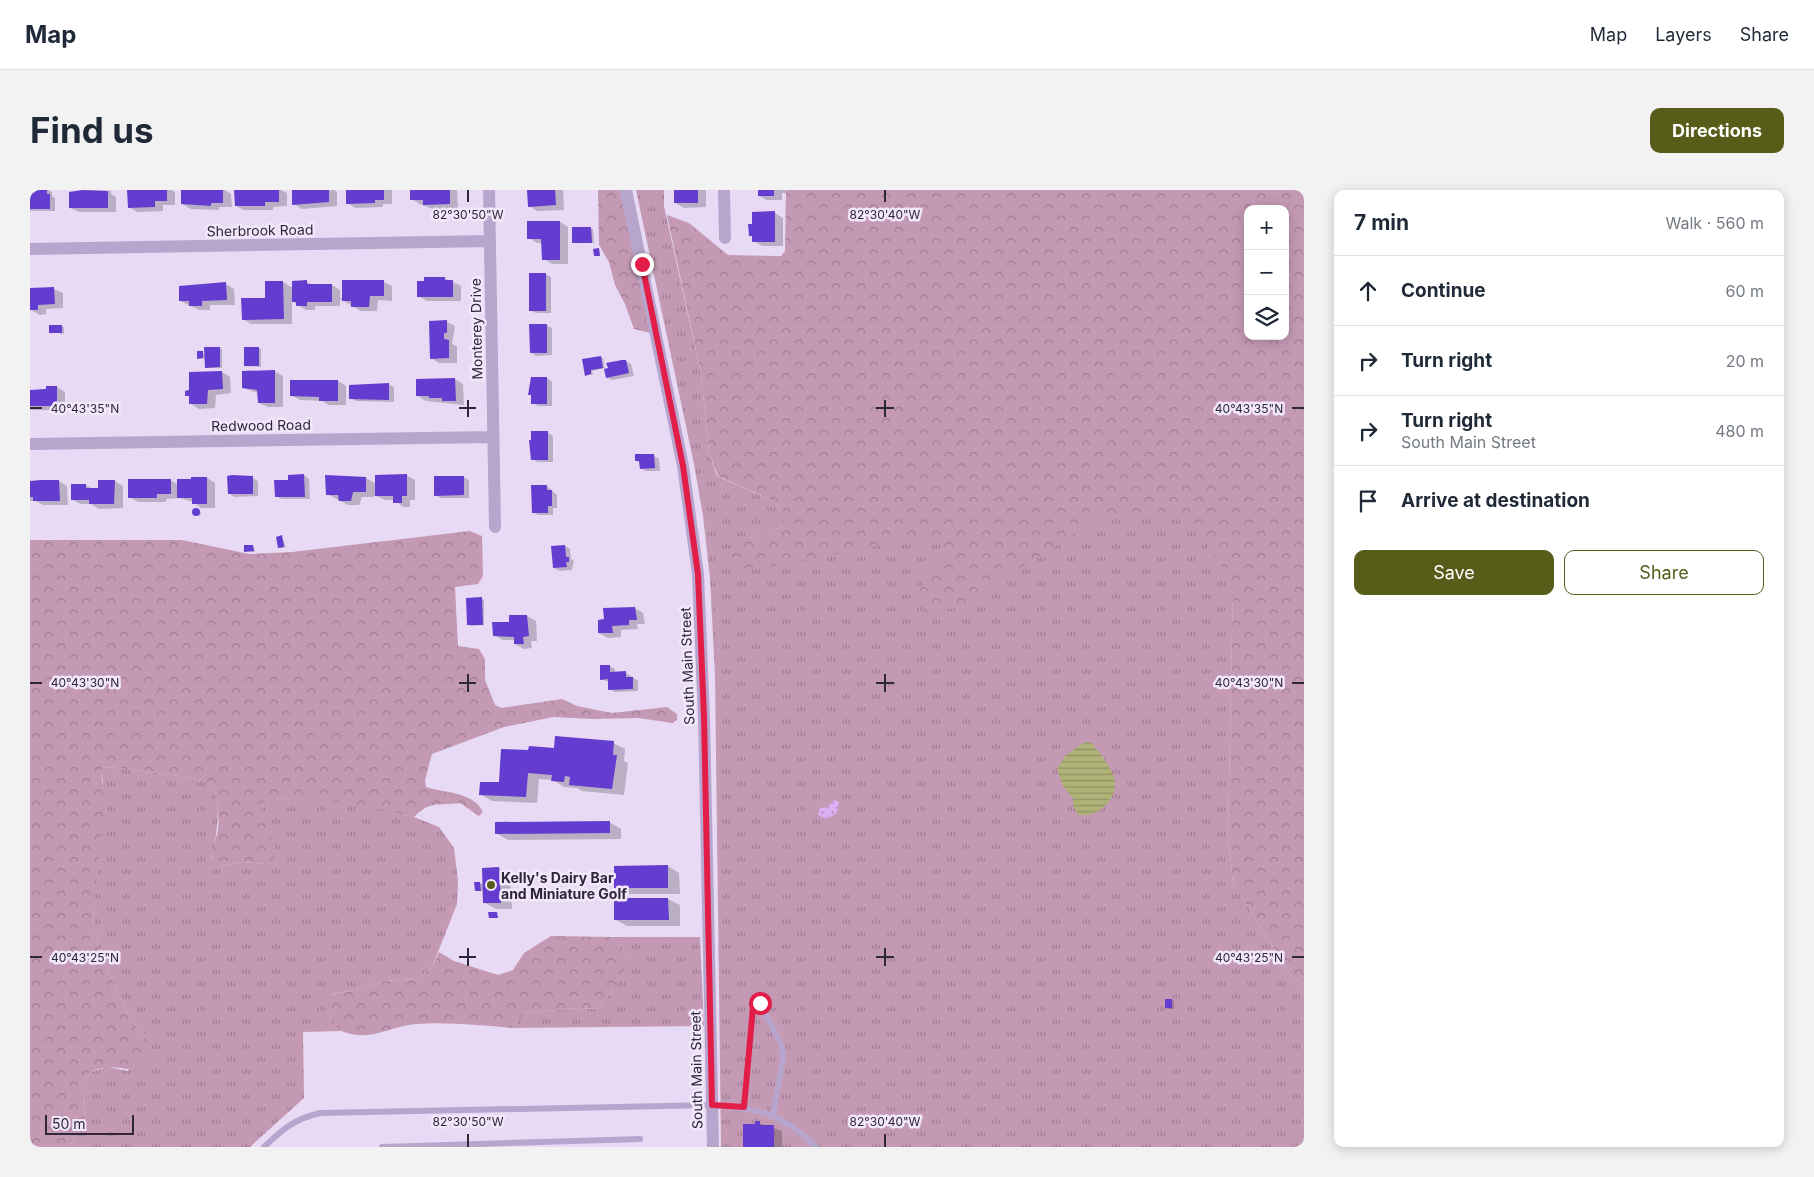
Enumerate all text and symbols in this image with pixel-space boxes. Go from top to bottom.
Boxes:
text: Map [25,20,76,49]
text: Map [1590,24,1627,45]
text: Layers [1655,24,1712,45]
text: Share [1740,24,1789,45]
button: Directions [1650,108,1784,153]
text: Find us [30,109,154,151]
map controls [1244,205,1289,340]
button: + [1244,205,1289,250]
text: 82°30'50"W [432,207,504,222]
text: 82°30'40"W [850,207,921,222]
text: 7 min [1354,210,1409,235]
text: Walk · 560 m [1666,213,1764,233]
street label: Sherbrook Road [207,221,313,239]
button: − [1244,250,1289,295]
route end [631,253,654,276]
icon: ahead [1354,277,1382,305]
street label: Monterey Drive [467,278,485,380]
text: Continue [1401,279,1486,302]
text: 60 m [1725,281,1764,301]
button: layers [1244,295,1289,340]
icon: right [1354,347,1382,375]
text: Turn right [1401,349,1492,372]
text: 20 m [1726,351,1764,371]
text: 40°43'35"N [51,401,119,416]
text: 40°43'35"N [1215,401,1283,416]
text: Turn right [1401,409,1492,432]
street label: Redwood Road [211,416,311,434]
icon: right [1354,417,1382,445]
text: 480 m [1715,421,1764,441]
text: South Main Street [1401,432,1536,452]
icon: arrive [1354,487,1382,515]
text: Arrive at destination [1401,489,1590,512]
button: Save [1354,550,1554,595]
button: Share [1564,550,1764,595]
street label: South Main Street [676,606,698,725]
text: 40°43'30"N [51,675,119,690]
text: 40°43'30"N [1215,675,1283,690]
place label: Kelly's Dairy Bar and Miniature Golf [501,869,627,902]
marker: Kelly's Dairy Bar and Miniature Golf [485,879,497,891]
text: 40°43'25"N [51,950,119,965]
text: 40°43'25"N [1215,950,1283,965]
route start [749,992,772,1015]
street label: South Main Street [686,1010,706,1129]
scale bar [45,1112,134,1135]
text: 82°30'50"W [432,1114,504,1129]
text: 82°30'40"W [850,1114,921,1129]
text: 50 m [52,1115,86,1132]

